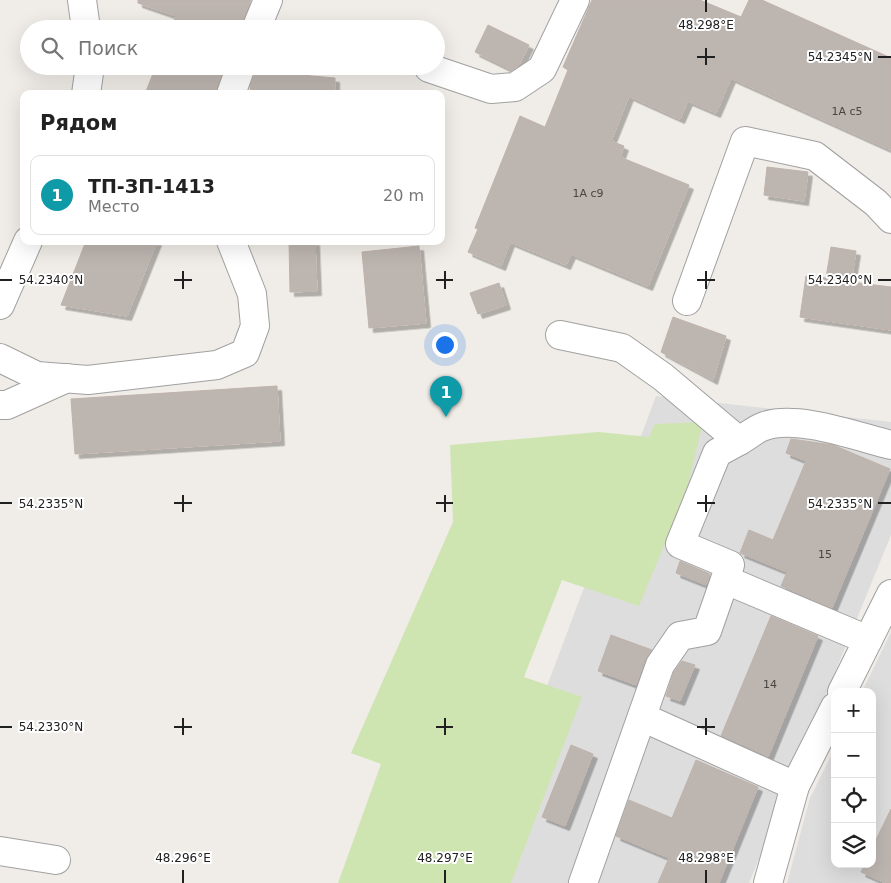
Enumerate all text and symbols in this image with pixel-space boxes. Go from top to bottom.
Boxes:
text: 48.298°E [678,18,734,32]
search box [20,20,445,75]
icon: search [38,34,66,62]
text: Поиск [78,37,138,59]
text: 54.2345°N [808,50,872,64]
house number: 1А с5 [831,105,863,118]
text: Рядом [40,111,117,135]
text: ТП-ЗП-1413 [88,175,215,197]
text: 1 [51,186,63,205]
text: 20 m [383,186,424,205]
house number: 1А с9 [572,187,604,200]
text: Место [88,197,140,216]
text: 54.2340°N [19,273,83,287]
text: 54.2340°N [808,273,872,287]
your location [432,332,458,358]
pin: 1 [430,376,462,417]
text: 54.2335°N [19,497,83,511]
text: 54.2335°N [808,497,872,511]
house number: 15 [818,548,832,561]
house number: 14 [763,678,777,691]
map controls [831,688,876,868]
button: + [831,688,876,733]
text: 54.2330°N [19,720,83,734]
button: − [831,733,876,778]
button: locate [831,778,876,823]
button: layers [831,823,876,868]
text: 48.296°E [155,851,211,865]
text: 48.297°E [417,851,473,865]
text: 48.298°E [678,851,734,865]

